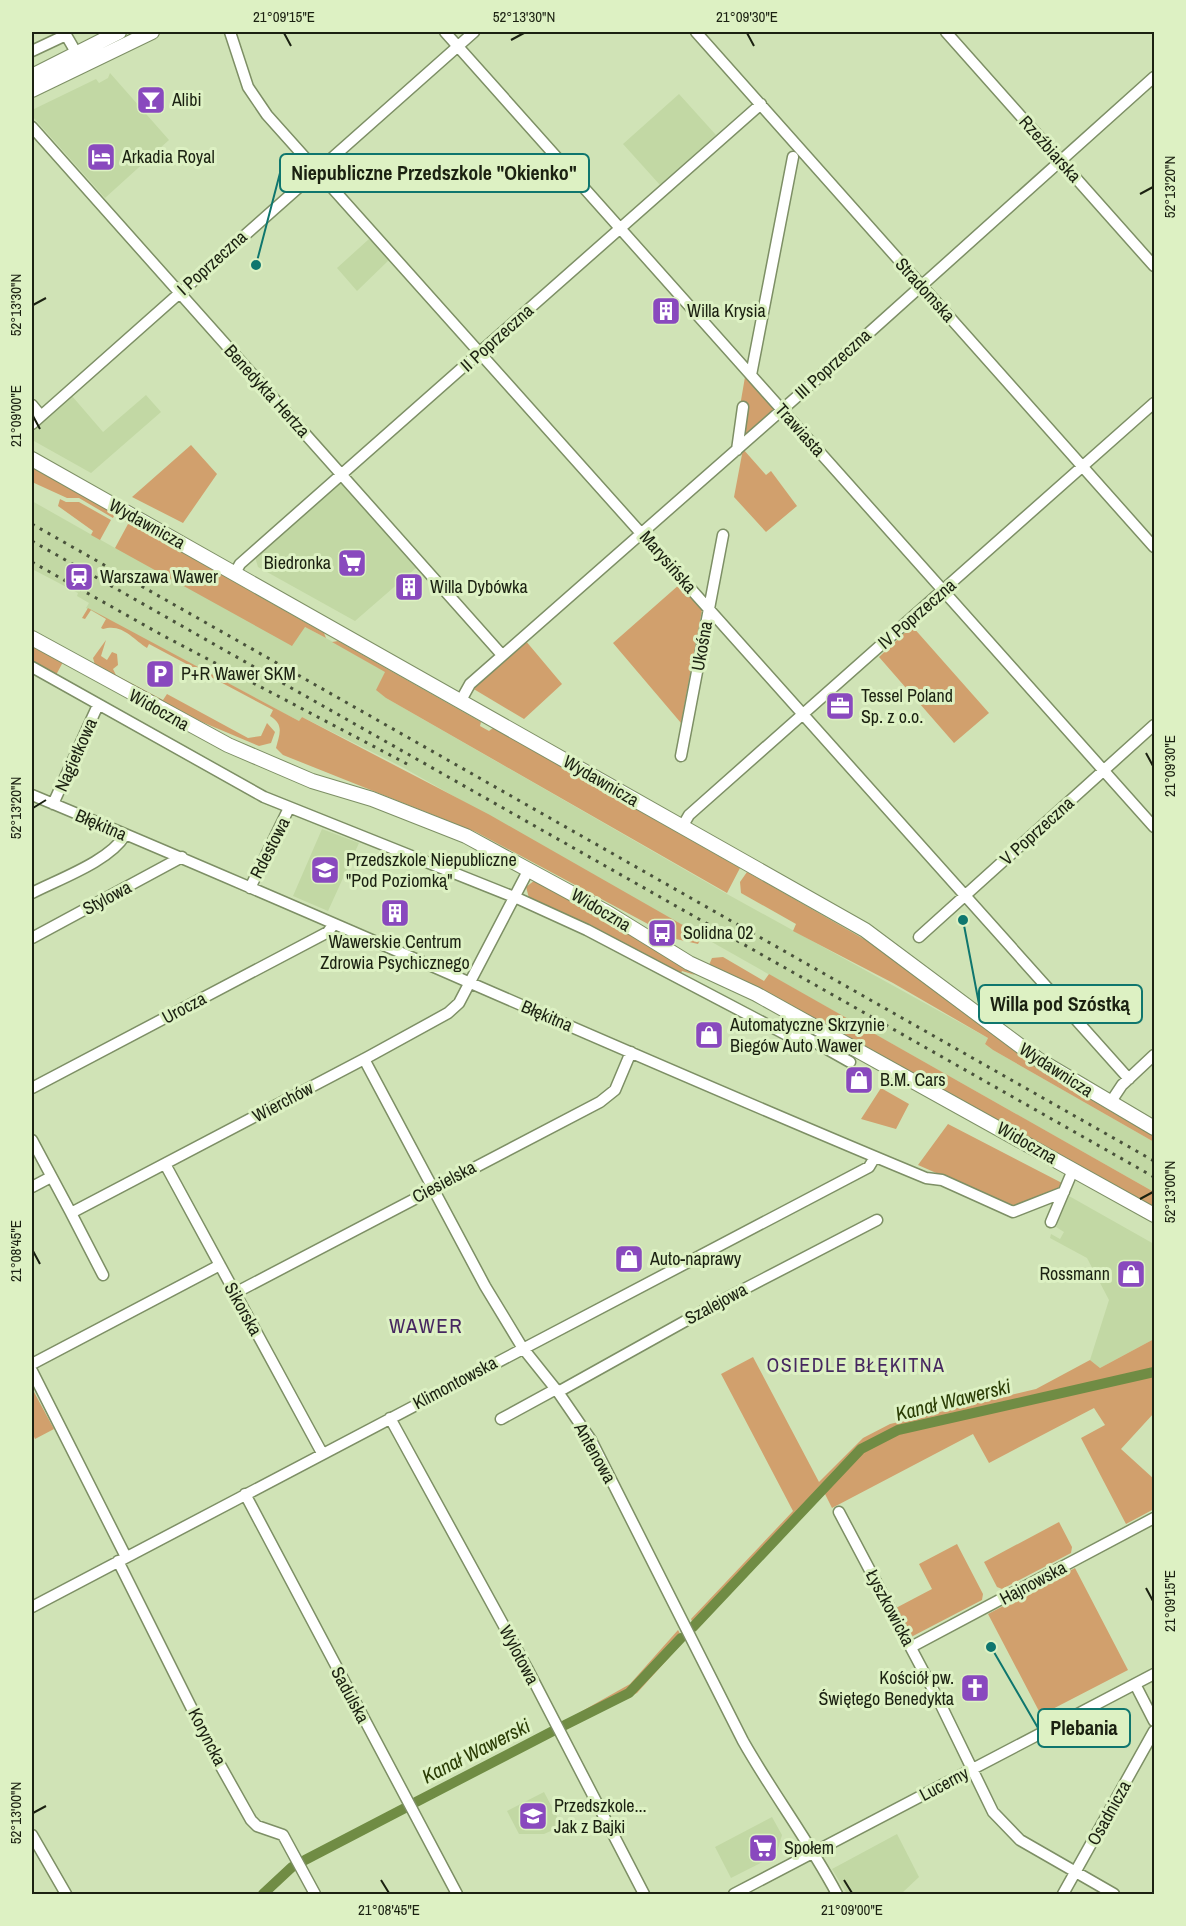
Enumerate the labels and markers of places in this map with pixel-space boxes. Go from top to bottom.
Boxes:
bar icon: Alibi [135,84,167,116]
place label: Alibi [171,87,202,112]
hotel icon: Arkadia Royal [85,141,117,173]
place label: Arkadia Royal [121,144,215,169]
callout: Niepubliczne Przedszkole "Okienko" [280,154,589,192]
building icon: Willa Krysia [650,295,682,327]
place label: Willa Krysia [687,298,766,323]
supermarket icon: Biedronka [336,547,368,579]
place label: Biedronka [264,550,331,575]
station icon: Warszawa Wawer [63,561,95,593]
place label: Warszawa Wawer [100,564,218,589]
building icon: Willa Dybówka [393,571,425,603]
place label: Willa Dybówka [430,574,528,599]
parking icon: P+R Wawer SKM [144,658,176,690]
place label: P+R Wawer SKM [181,661,296,686]
place label: Tessel Poland Sp. z o.o. [861,683,953,729]
office icon: Tessel Poland Sp. z o.o. [824,690,856,722]
place label: Przedszkole Niepubliczne "Pod Poziomką" [346,847,517,893]
school or university icon: Przedszkole Niepubliczne "Pod Poziomką" [309,854,341,886]
building icon: Wawerskie Centrum Zdrowia Psychicznego [379,897,411,929]
bus stop icon: Solidna 02 [646,917,678,949]
place label: Solidna 02 [683,920,754,945]
place label: Wawerskie Centrum Zdrowia Psychicznego [320,929,470,975]
callout: Willa pod Szóstką [979,985,1142,1023]
place label: Automatyczne Skrzynie Biegów Auto Wawer [729,1012,885,1058]
shop icon: Automatyczne Skrzynie Biegów Auto Wawer [693,1019,725,1051]
shop icon: B.M. Cars [843,1064,875,1096]
place label: B.M. Cars [880,1067,946,1092]
shop icon: Auto-naprawy [613,1243,645,1275]
place label: Auto-naprawy [649,1246,742,1271]
shop icon: Rossmann [1115,1258,1147,1290]
place label: Rossmann [1039,1261,1110,1286]
place label: Kościół pw. Świętego Benedykta [819,1665,954,1711]
church icon: Kościół pw. Świętego Benedykta [959,1672,991,1704]
callout: Plebania [1038,1709,1130,1747]
place label: Przedszkole... Jak z Bajki [554,1793,647,1839]
school or university icon: Przedszkole... Jak z Bajki [517,1800,549,1832]
supermarket icon: Społem [747,1832,779,1864]
place label: Społem [784,1835,834,1860]

